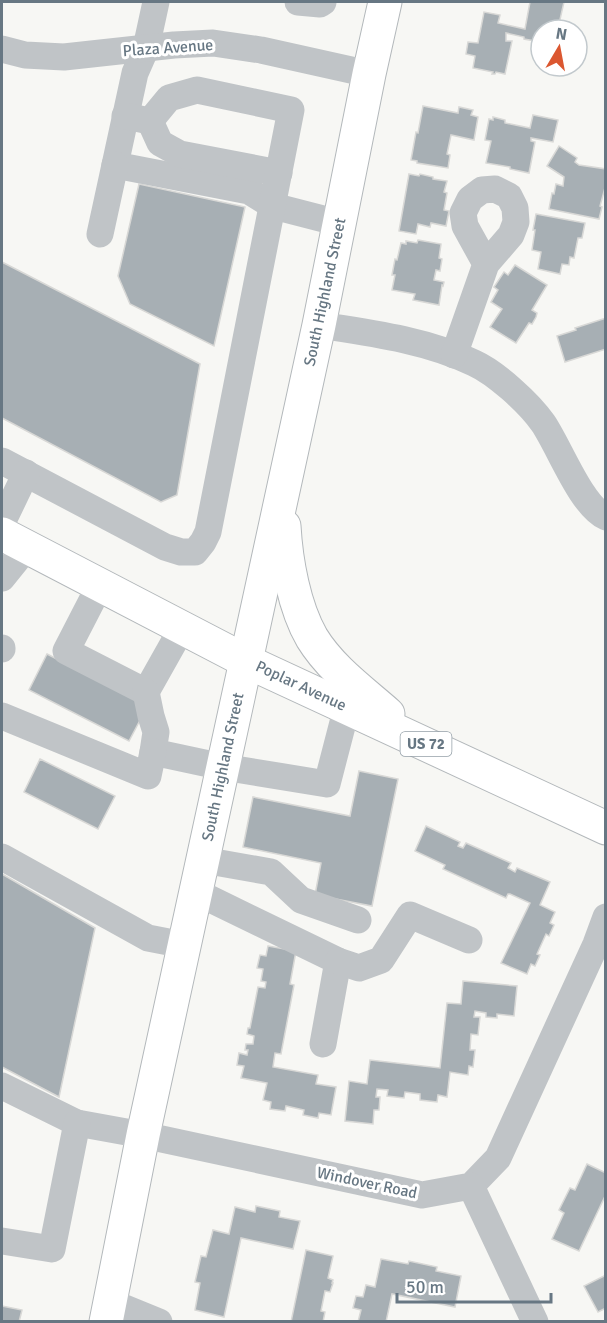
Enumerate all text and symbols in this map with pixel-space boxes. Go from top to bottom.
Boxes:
north arrow [529,18,589,78]
text: N [554,23,569,45]
street label: Plaza Avenue [122,35,214,61]
street label: South Highland Street [299,216,351,368]
street label: Poplar Avenue [252,656,350,716]
street label: South Highland Street [197,691,249,843]
road number: US 72 [400,732,452,756]
street label: Windover Road [315,1163,419,1203]
scale bar [397,1266,552,1304]
text: 50 m [406,1276,444,1298]

